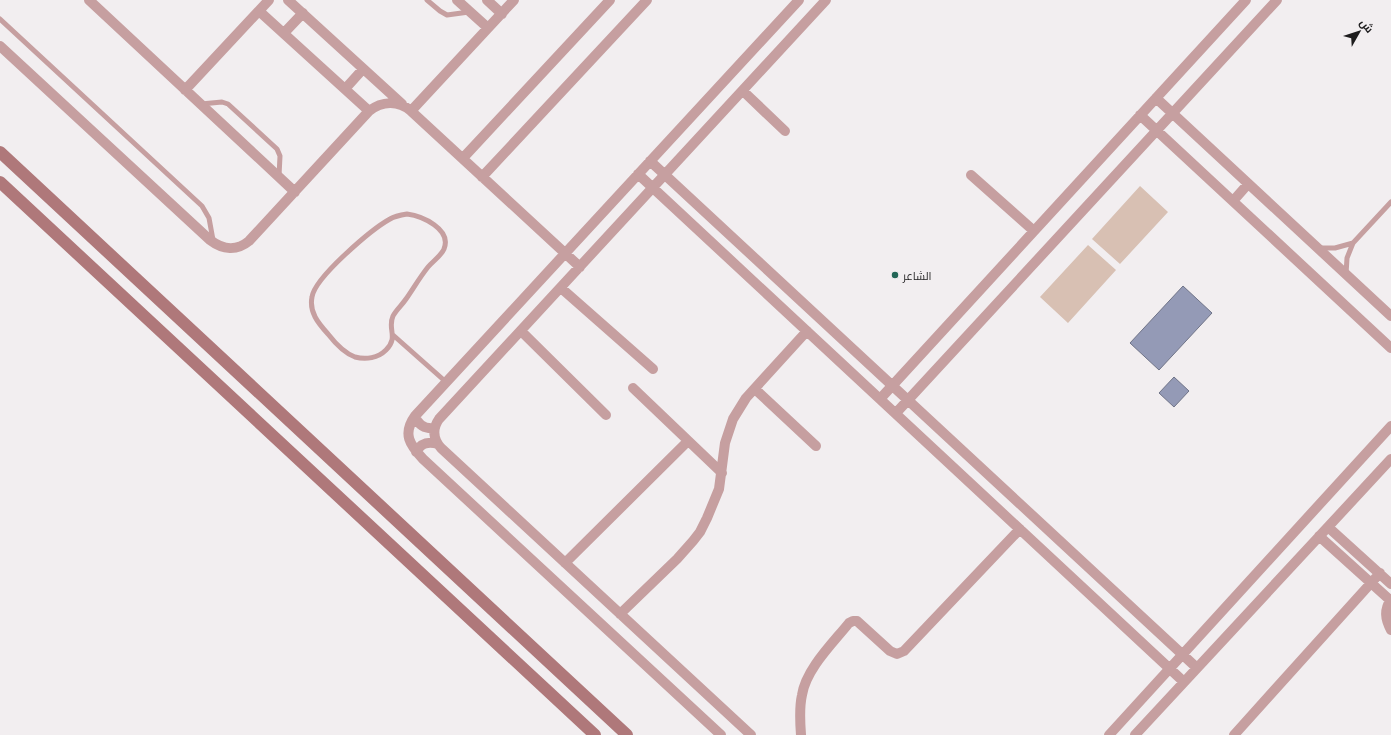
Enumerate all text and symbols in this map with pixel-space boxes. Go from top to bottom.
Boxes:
north arrow [1339,12,1379,52]
text: ش [1357,15,1377,36]
place label: الشاعر [902,268,932,283]
marker: الشاعر [890,270,900,280]

